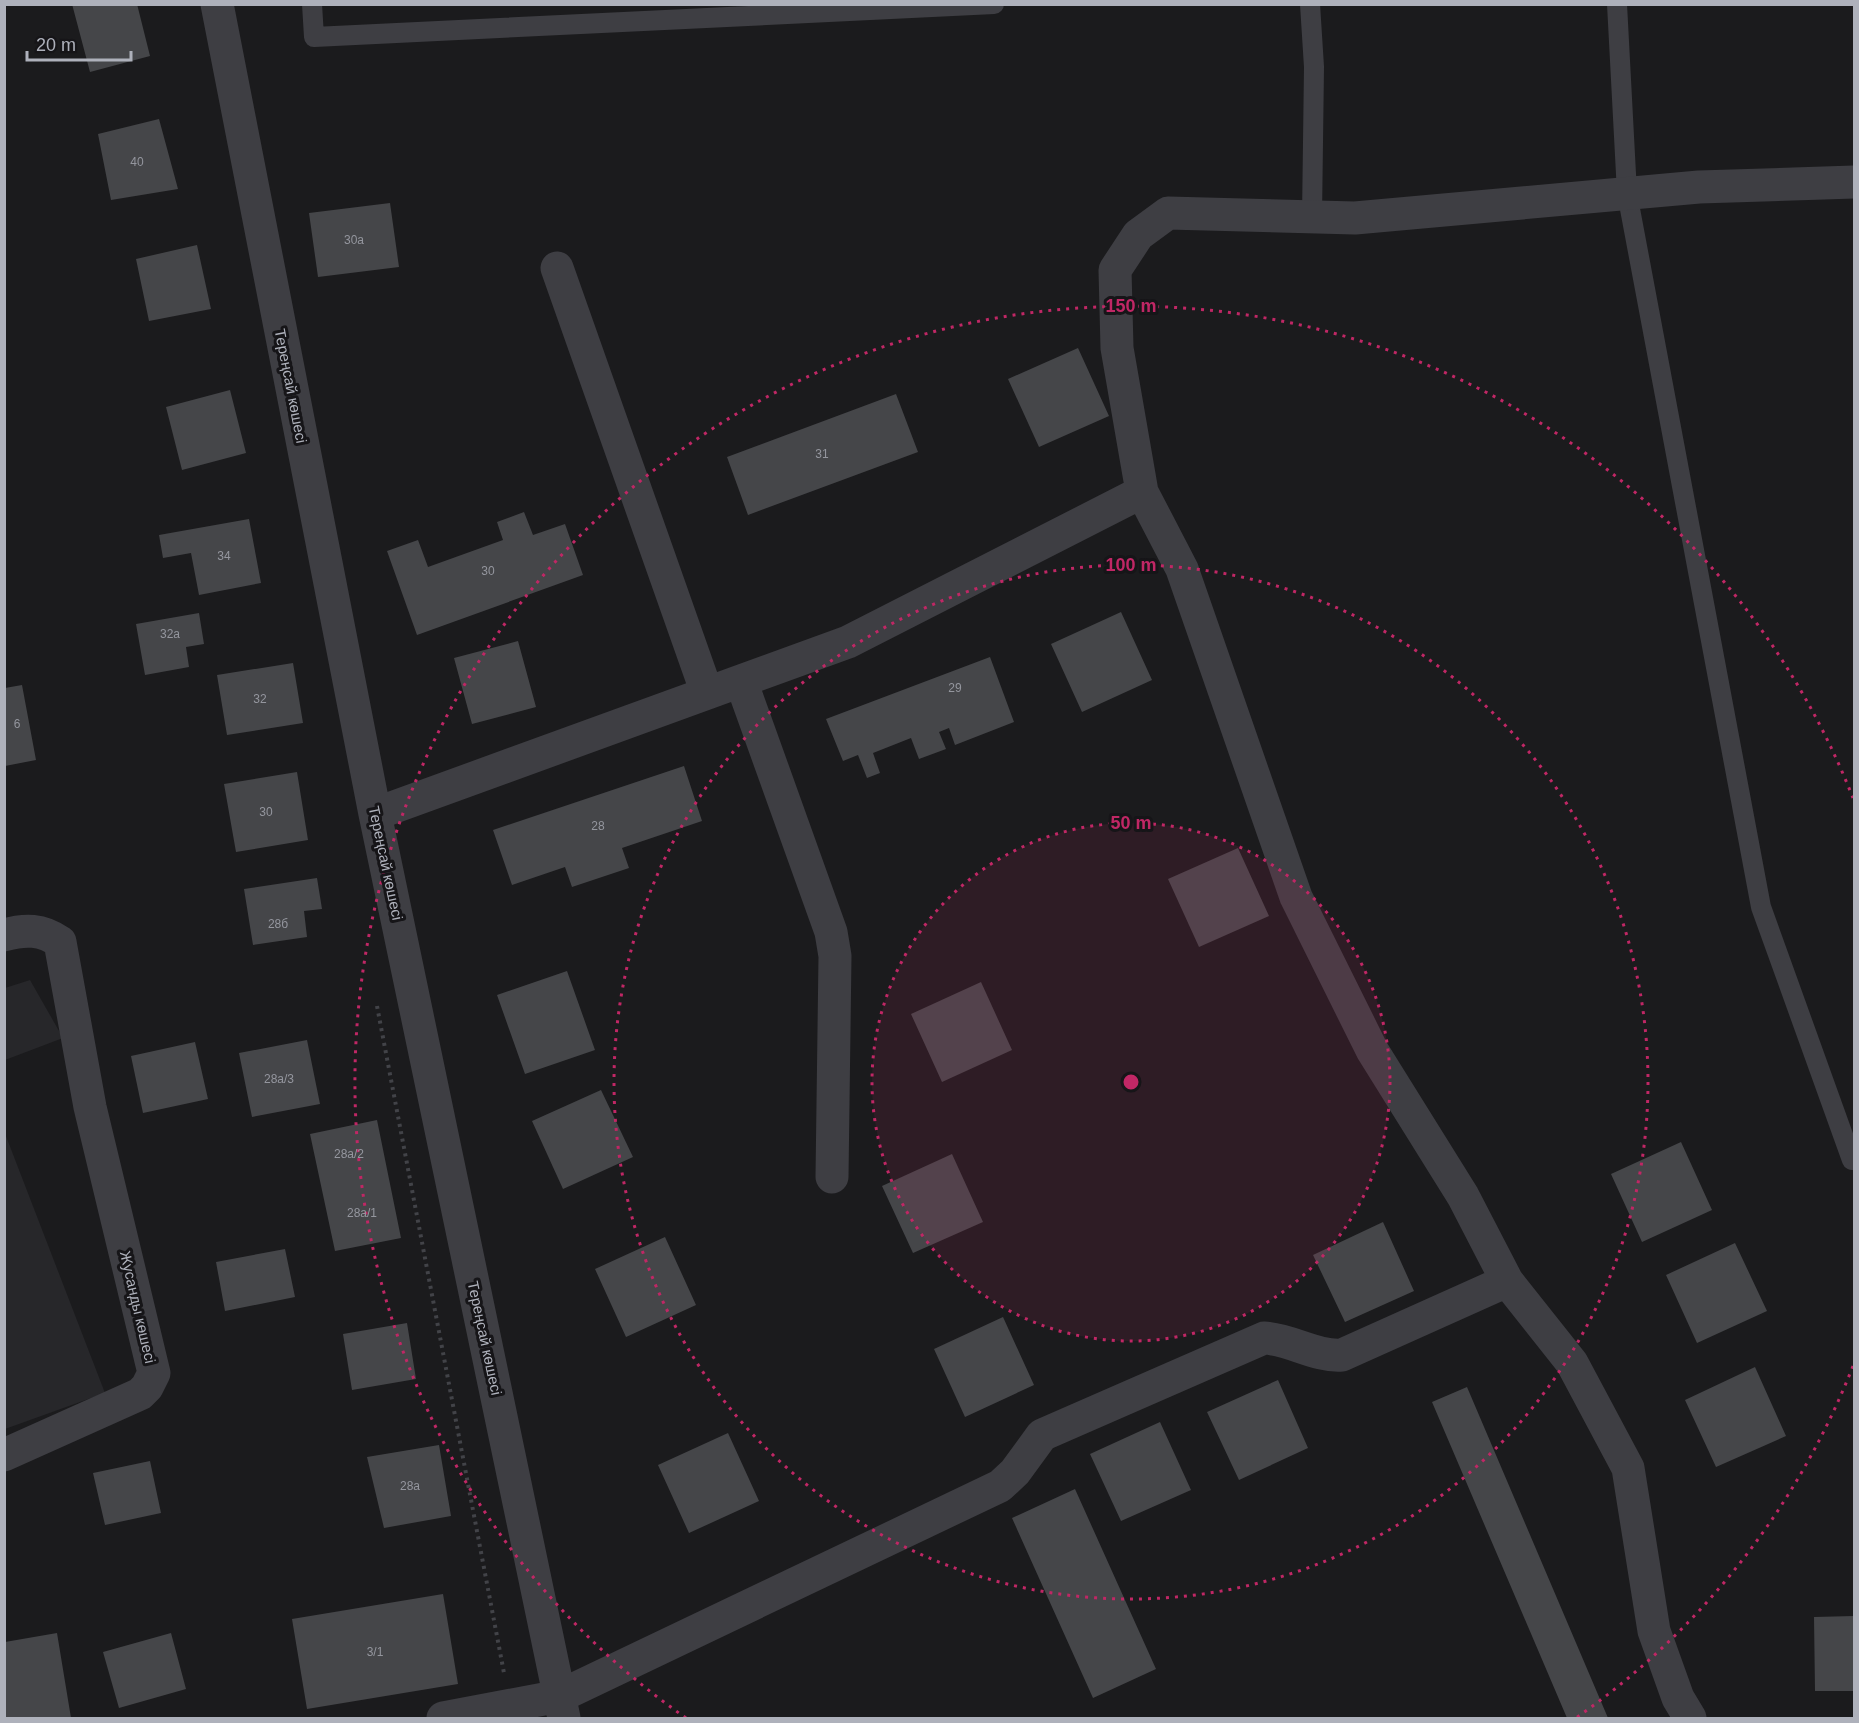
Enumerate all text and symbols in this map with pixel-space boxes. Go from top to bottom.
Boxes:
scale bar [27,24,130,62]
text: 20 m [36,35,76,55]
house number: 40 [130,155,144,169]
house number: 30а [344,233,364,247]
text: 150 m [1105,296,1157,316]
street label: Тереңсай көшесі [272,327,310,445]
house number: 31 [815,447,829,461]
house number: 34 [217,549,231,563]
text: 100 m [1105,555,1157,575]
house number: 30 [481,564,495,578]
house number: 32а [160,627,180,641]
house number: 29 [948,681,962,695]
house number: 32 [253,692,267,706]
house number: 6 [14,717,21,731]
street label: Тереңсай көшесі [366,804,406,922]
house number: 30 [259,805,273,819]
text: 50 m [1110,813,1152,833]
house number: 28 [591,819,605,833]
house number: 28б [268,917,288,931]
house number: 28а/3 [264,1072,294,1086]
centre of rings [1121,1072,1141,1092]
house number: 28а/2 [334,1147,364,1161]
house number: 28а/1 [347,1206,377,1220]
street label: Жусанды көшесі [117,1249,159,1365]
street label: Тереңсай көшесі [465,1279,505,1397]
house number: 28а [400,1479,420,1493]
house number: 3/1 [367,1645,384,1659]

